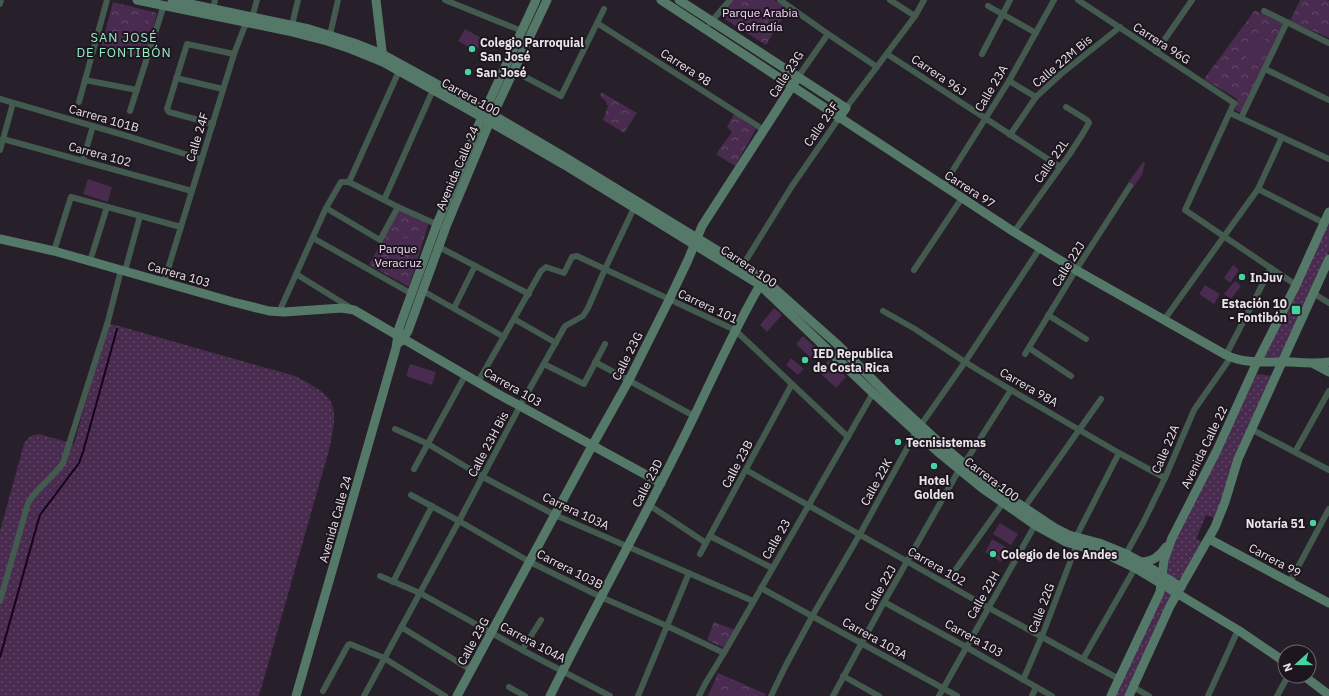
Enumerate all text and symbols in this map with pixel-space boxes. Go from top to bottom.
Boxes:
park label: Parque Arabia Cofradía [722,5,799,34]
street label: Carrera 96G [1130,19,1194,67]
district label: SAN JOSÉ DE FONTIBÓN [76,29,172,61]
street label: Calle 22M Bis [1029,32,1095,90]
place label: Colegio Parroquial San José [480,35,584,64]
marker: Colegio Parroquial San José [467,44,477,54]
street label: Carrera 98 [658,45,714,89]
street label: Calle 23G [765,48,807,100]
street label: Carrera 96J [909,51,969,99]
street label: Calle 23A [971,62,1011,114]
place label: San José [476,65,527,80]
marker: San José [463,67,473,77]
street label: Carrera 100 [439,75,503,119]
street label: Calle 23F [800,99,842,149]
street label: Carrera 101B [67,101,141,135]
street label: Calle 24F [182,110,212,164]
street label: Avenida Calle 24 [433,124,481,212]
street label: Calle 22L [1030,136,1072,186]
street label: Carrera 102 [67,138,133,170]
street label: Carrera 97 [942,167,998,211]
street label: Calle 22J [1048,239,1088,289]
park label: Parque Veracruz [374,241,422,270]
street label: Carrera 100 [718,242,780,290]
street label: Carrera 103 [146,258,212,290]
place label: InJuv [1250,270,1283,285]
marker: InJuv [1237,272,1247,282]
street label: Carrera 101 [676,286,740,326]
place label: Estación 10 - Fontibón [1222,296,1287,325]
marker: Estación 10 - Fontibón [1290,304,1302,316]
street label: Calle 23G [608,329,646,383]
place label: IED Republica de Costa Rica [813,346,893,375]
marker: IED Republica de Costa Rica [800,355,810,365]
street label: Carrera 103 [481,364,545,410]
street label: Carrera 98A [997,364,1061,410]
street label: Avenida Calle 22 [1178,403,1230,491]
street label: Calle 23H Bis [464,408,512,479]
street label: Calle 22A [1148,422,1182,476]
place label: Tecnisistemas [906,435,986,450]
street label: Calle 23B [718,437,756,490]
marker: Tecnisistemas [893,437,903,447]
street label: Carrera 100 [962,454,1022,504]
street label: Calle 22K [857,455,895,508]
street label: Calle 23D [628,456,666,510]
marker: Hotel Golden [929,461,939,471]
place label: Hotel Golden [914,473,954,502]
street label: Avenida Calle 24 [315,474,355,564]
street label: Carrera 103A [540,489,612,533]
street label: Calle 23 [758,516,794,562]
place label: Notaría 51 [1246,516,1305,531]
marker: Notaría 51 [1308,518,1318,528]
street label: Carrera 99 [1246,540,1304,580]
street label: Carrera 102 [905,543,969,589]
street label: Carrera 103B [534,546,606,592]
place label: Colegio de los Andes [1001,547,1117,562]
marker: Colegio de los Andes [988,549,998,559]
street label: Calle 22J [861,562,899,614]
street label: Calle 22H [963,568,1003,622]
street label: Calle 22G [1025,581,1057,635]
street label: Calle 23G [454,614,492,668]
street label: Carrera 103A [840,614,910,662]
street label: Carrera 103 [942,616,1006,660]
street label: Carrera 104A [498,618,569,666]
north arrow [1277,644,1317,684]
text: N [1280,661,1296,674]

